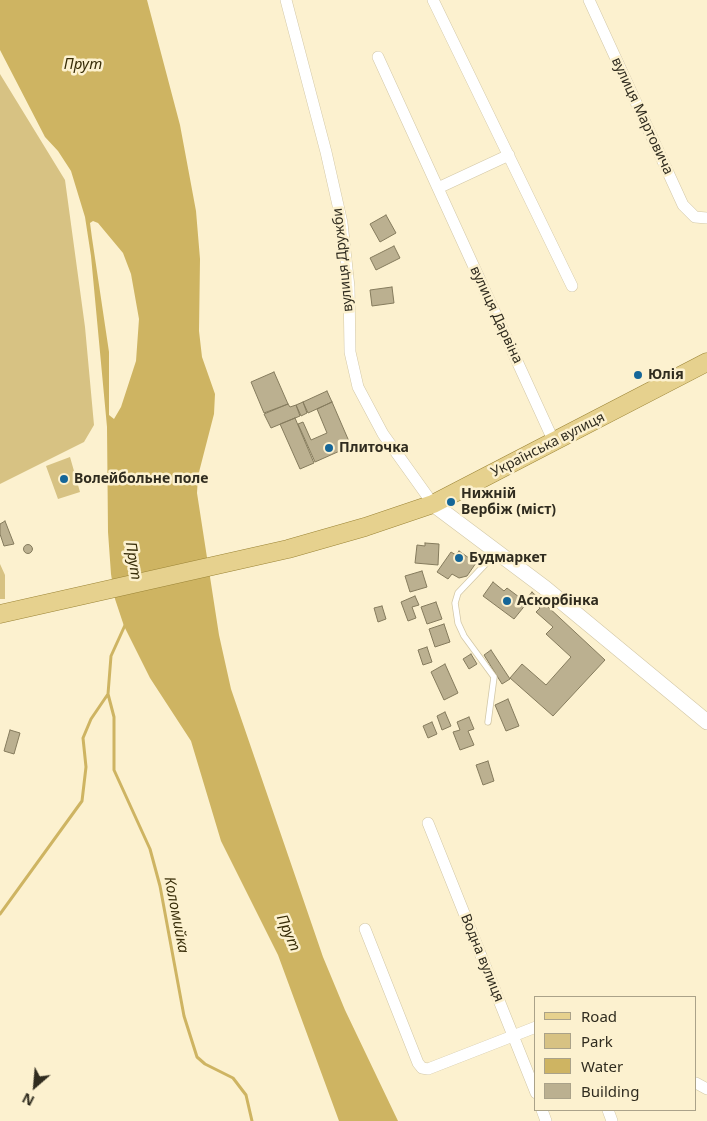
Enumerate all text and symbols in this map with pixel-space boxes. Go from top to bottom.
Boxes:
street label: вулиця Мартовича [607,55,677,177]
water label: Прут [64,56,102,74]
street label: вулиця Дружби [329,207,357,313]
street label: вулиця Дарвіна [466,264,526,366]
place label: Юлія [648,367,684,383]
marker: Юлія [632,369,644,381]
street label: Українська вулиця [488,409,608,481]
place label: Плиточка [339,440,409,456]
marker: Плиточка [323,442,335,454]
place label: Волейбольне поле [74,471,208,487]
marker: Волейбольне поле [58,473,70,485]
place label: Нижній Вербіж (міст) [461,486,556,518]
marker: Нижній Вербіж (міст) [445,496,457,508]
water label: Прут [121,541,145,581]
place label: Будмаркет [469,550,547,566]
marker: Будмаркет [453,552,465,564]
place label: Аскорбінка [517,593,599,609]
marker: Аскорбінка [501,595,513,607]
water label: Коломийка [160,875,192,955]
street label: Водна вулиця [457,911,507,1005]
water label: Прут [272,912,304,954]
legend [534,996,697,1111]
text: Road [581,1006,617,1026]
text: Park [581,1031,613,1051]
text: Water [581,1056,623,1076]
north arrow [10,1061,60,1111]
text: Building [581,1081,639,1101]
text: N [19,1089,37,1111]

